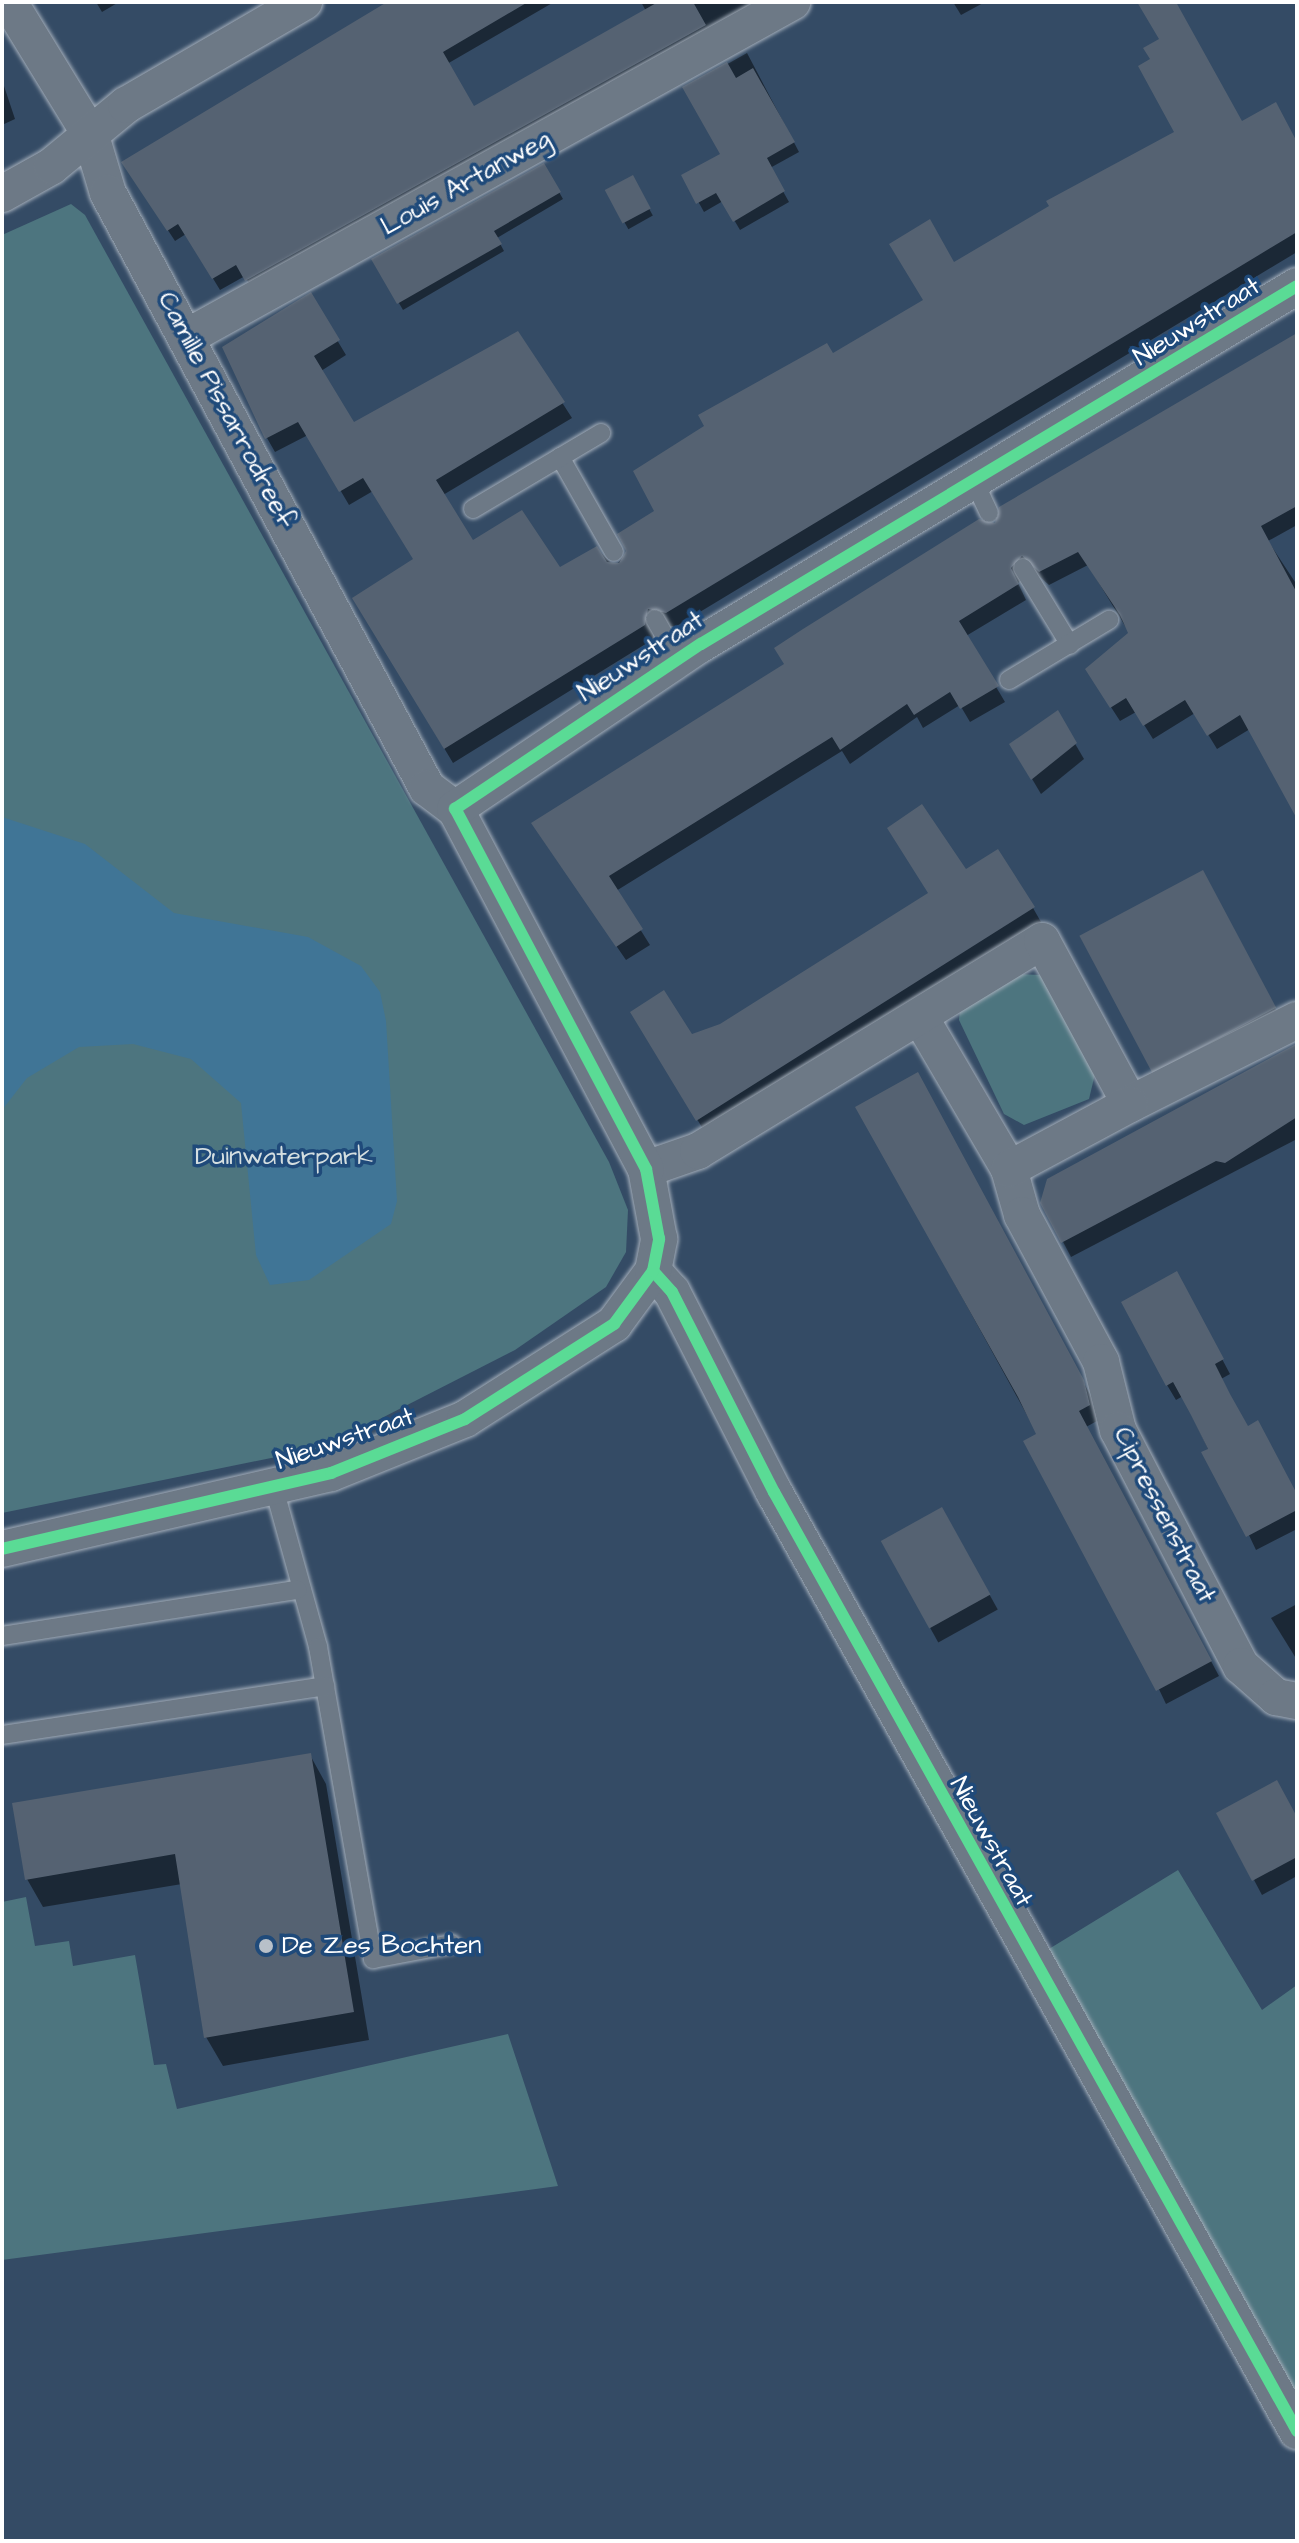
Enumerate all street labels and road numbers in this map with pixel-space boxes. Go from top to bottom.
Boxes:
street label: Louis Artanweg [376,123,556,243]
street label: Nieuwstraat [1128,271,1266,373]
street label: Camille Pissarrodreef [151,287,301,533]
street label: Nieuwstraat [572,605,710,709]
street label: Nieuwstraat [272,1401,418,1477]
street label: Cipressenstraat [1106,1422,1222,1608]
street label: Nieuwstraat [943,1772,1039,1912]

